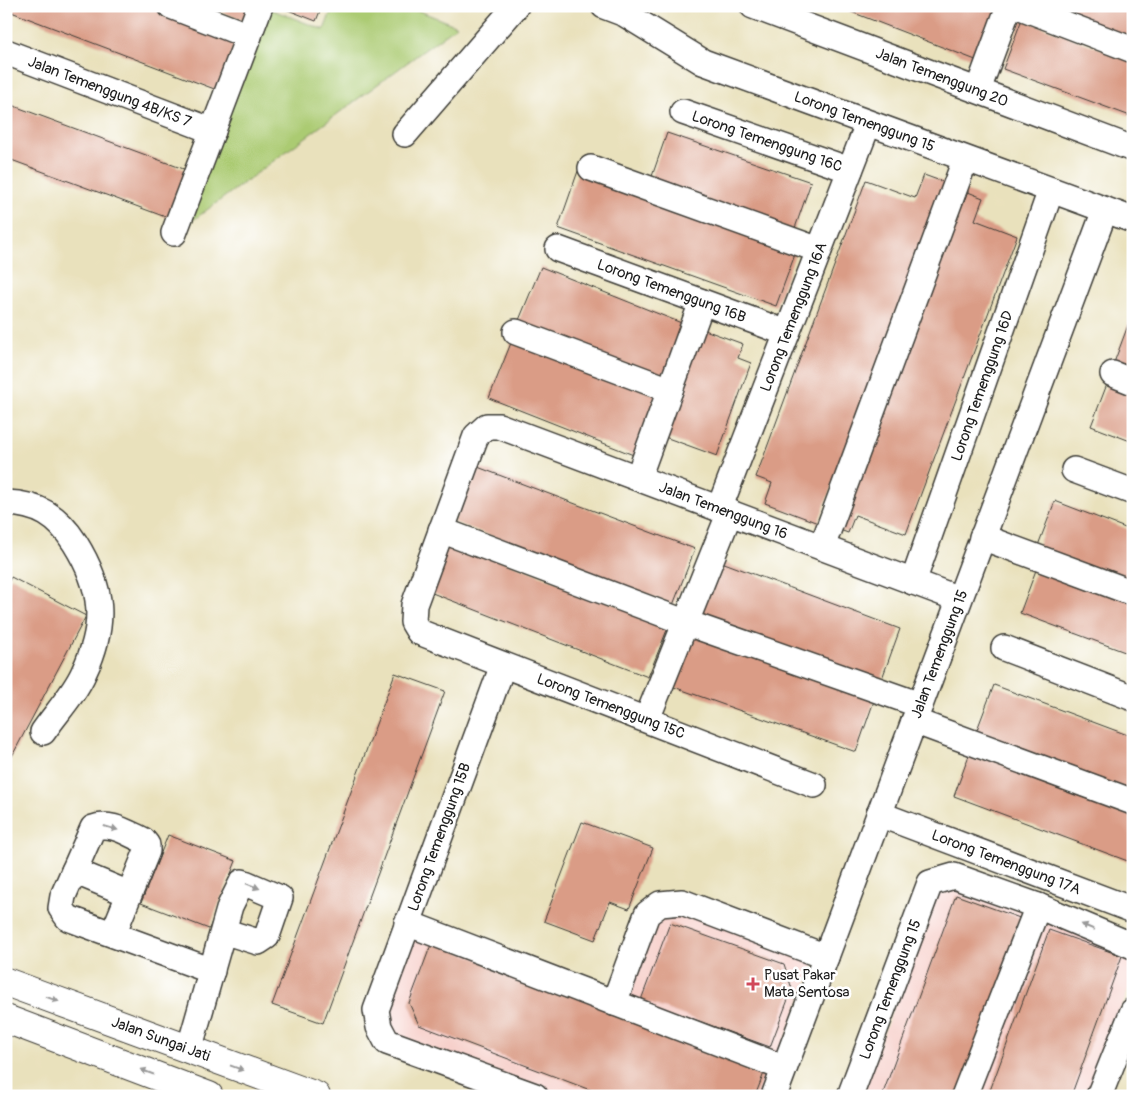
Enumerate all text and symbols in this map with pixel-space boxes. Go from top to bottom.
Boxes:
street label: Jalan Temenggung 20 [873,44,1011,111]
street label: Jalan Temenggung 4B/KS 7 [25,52,194,132]
street label: Lorong Temenggung 15 [791,87,937,156]
street label: Lorong Temenggung 16C [689,107,845,177]
street label: Lorong Temenggung 16A [756,239,831,395]
street label: Lorong Temenggung 16B [594,255,749,327]
street label: Lorong Temenggung 16D [947,308,1018,464]
street label: Jalan Temenggung 16 [656,478,790,544]
street label: Jalan Temenggung 15 [907,587,972,721]
street label: Lorong Temenggung 15C [534,669,688,744]
street label: Lorong Temenggung 15B [404,760,475,914]
one-way arrow [104,824,119,832]
street label: Lorong Temenggung 17A [929,826,1084,899]
one-way arrow [246,882,261,890]
street label: Lorong Temenggung 15 [856,917,926,1062]
one-way arrow [1080,923,1095,931]
place label: Pusat Pakar Mata Sentosa [764,966,850,1002]
marker: Pusat Pakar Mata Sentosa [746,977,760,991]
one-way arrow [45,995,60,1003]
street label: Jalan Sungai Jati [109,1013,213,1066]
one-way arrow [230,1064,245,1072]
one-way arrow [139,1068,154,1075]

